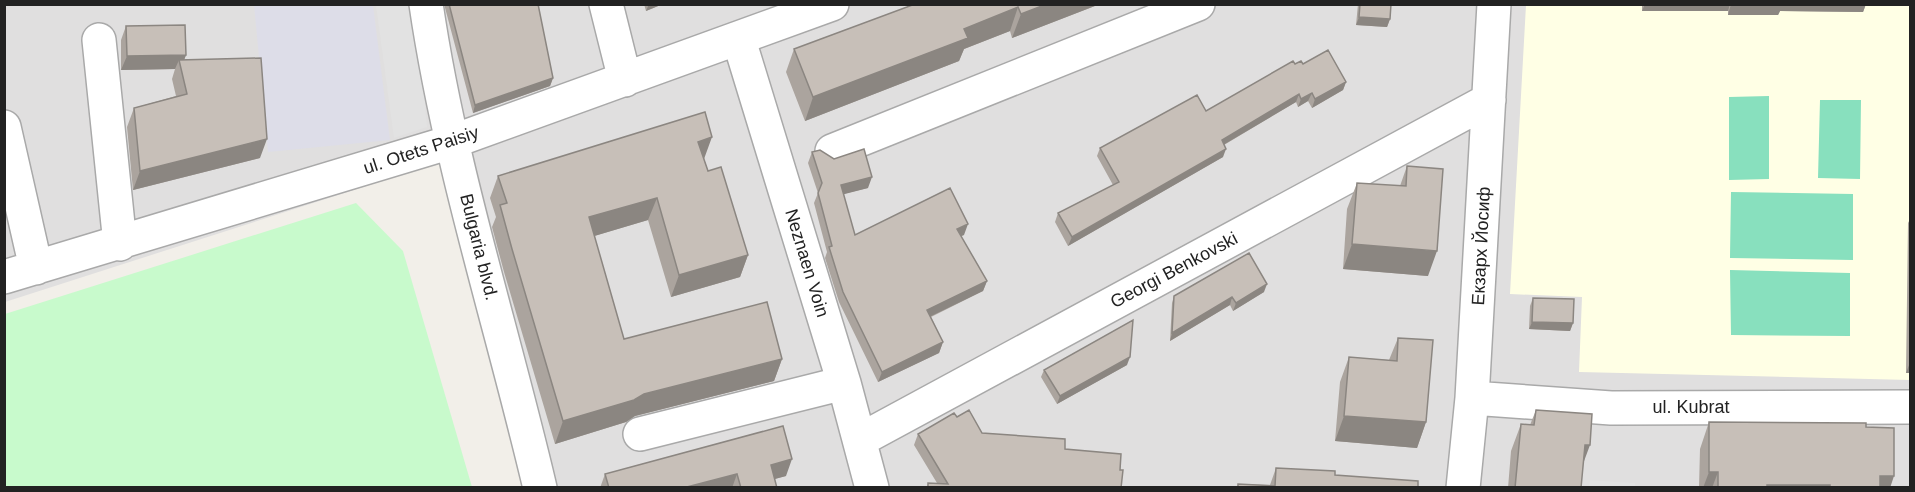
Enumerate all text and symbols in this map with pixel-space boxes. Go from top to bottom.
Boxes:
street label: ul. Otets Paisiy [361,122,481,178]
street label: Екзарх Йосиф [1467,186,1494,306]
street label: Bulgaria blvd. [456,192,502,302]
street label: Neznaen Voin [781,206,833,320]
street label: Georgi Benkovski [1107,228,1241,312]
street label: ul. Kubrat [1652,397,1730,417]

